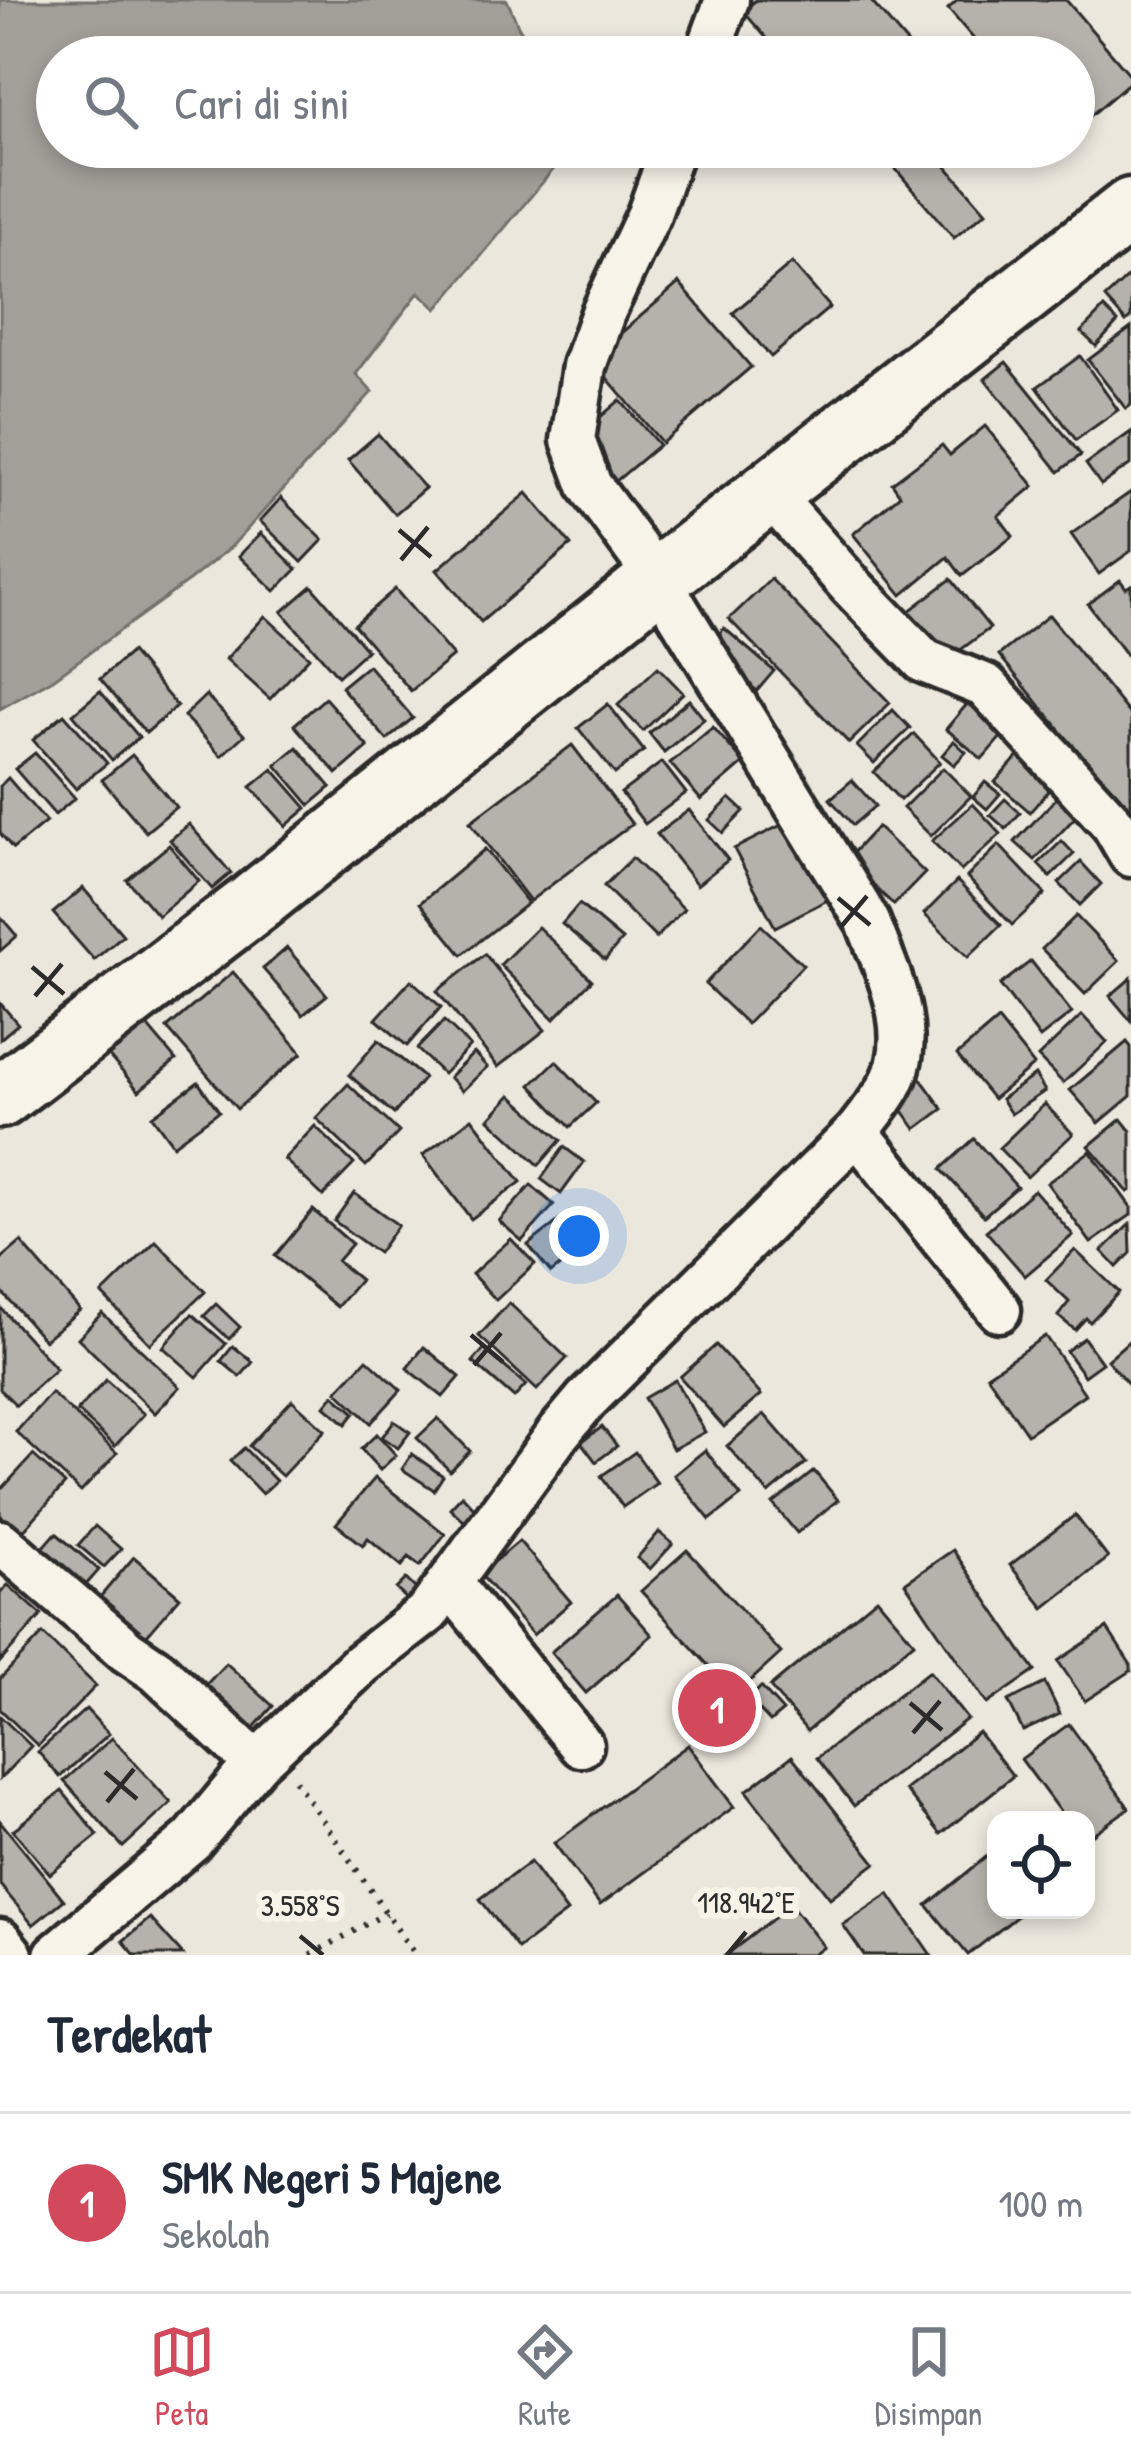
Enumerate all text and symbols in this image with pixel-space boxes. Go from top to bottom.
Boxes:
search box [36,36,1095,168]
icon: search [78,69,144,135]
text: Cari di sini [174,72,350,133]
your location [549,1206,609,1266]
pin: 1 [678,1663,756,1753]
map controls [987,1811,1095,1919]
button: locate [987,1811,1095,1919]
text: 118.942°E [697,1882,795,1922]
text: 3.558°S [261,1885,340,1925]
text: Terdekat [48,1999,211,2068]
text: SMK Negeri 5 Majene [162,2146,501,2207]
text: 1 [80,2176,94,2229]
text: 100 m [998,2176,1083,2229]
text: Sekolah [162,2207,269,2260]
tab: Peta [149,2319,215,2435]
tab: Rute [512,2319,578,2435]
tab: Disimpan [875,2319,982,2435]

